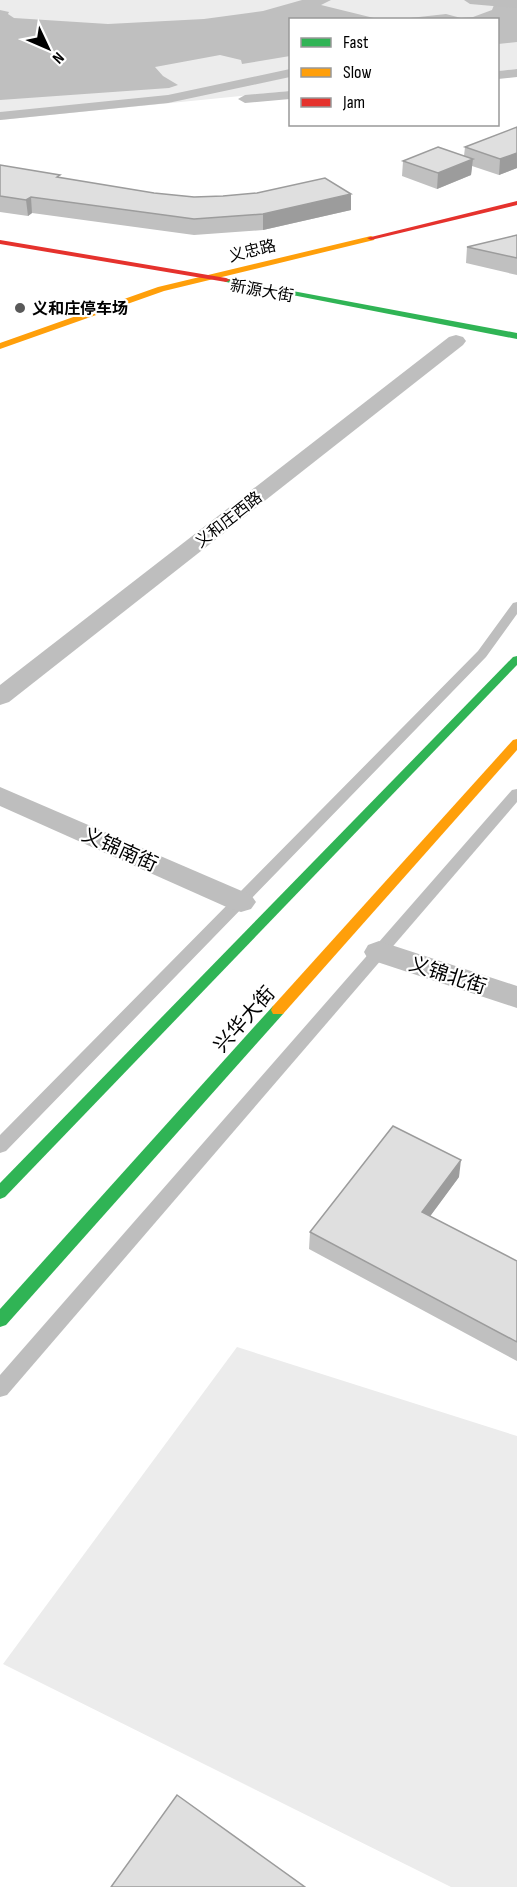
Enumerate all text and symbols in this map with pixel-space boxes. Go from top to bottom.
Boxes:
north arrow [18,18,78,78]
legend [289,18,499,126]
text: Fast [343,32,369,53]
text: N [48,48,68,67]
text: Slow [343,62,372,83]
text: Jam [342,92,365,113]
street label: 义忠路 [227,236,278,266]
street label: 新源大街 [229,277,295,306]
place label: 义和庄停车场 [32,300,128,319]
marker: 义和庄停车场 [13,301,27,315]
street label: 义和庄西路 [192,488,266,552]
street label: 义锦南街 [78,823,161,877]
street label: 义锦北街 [406,952,489,1000]
street label: 兴华大街 [209,982,280,1057]

